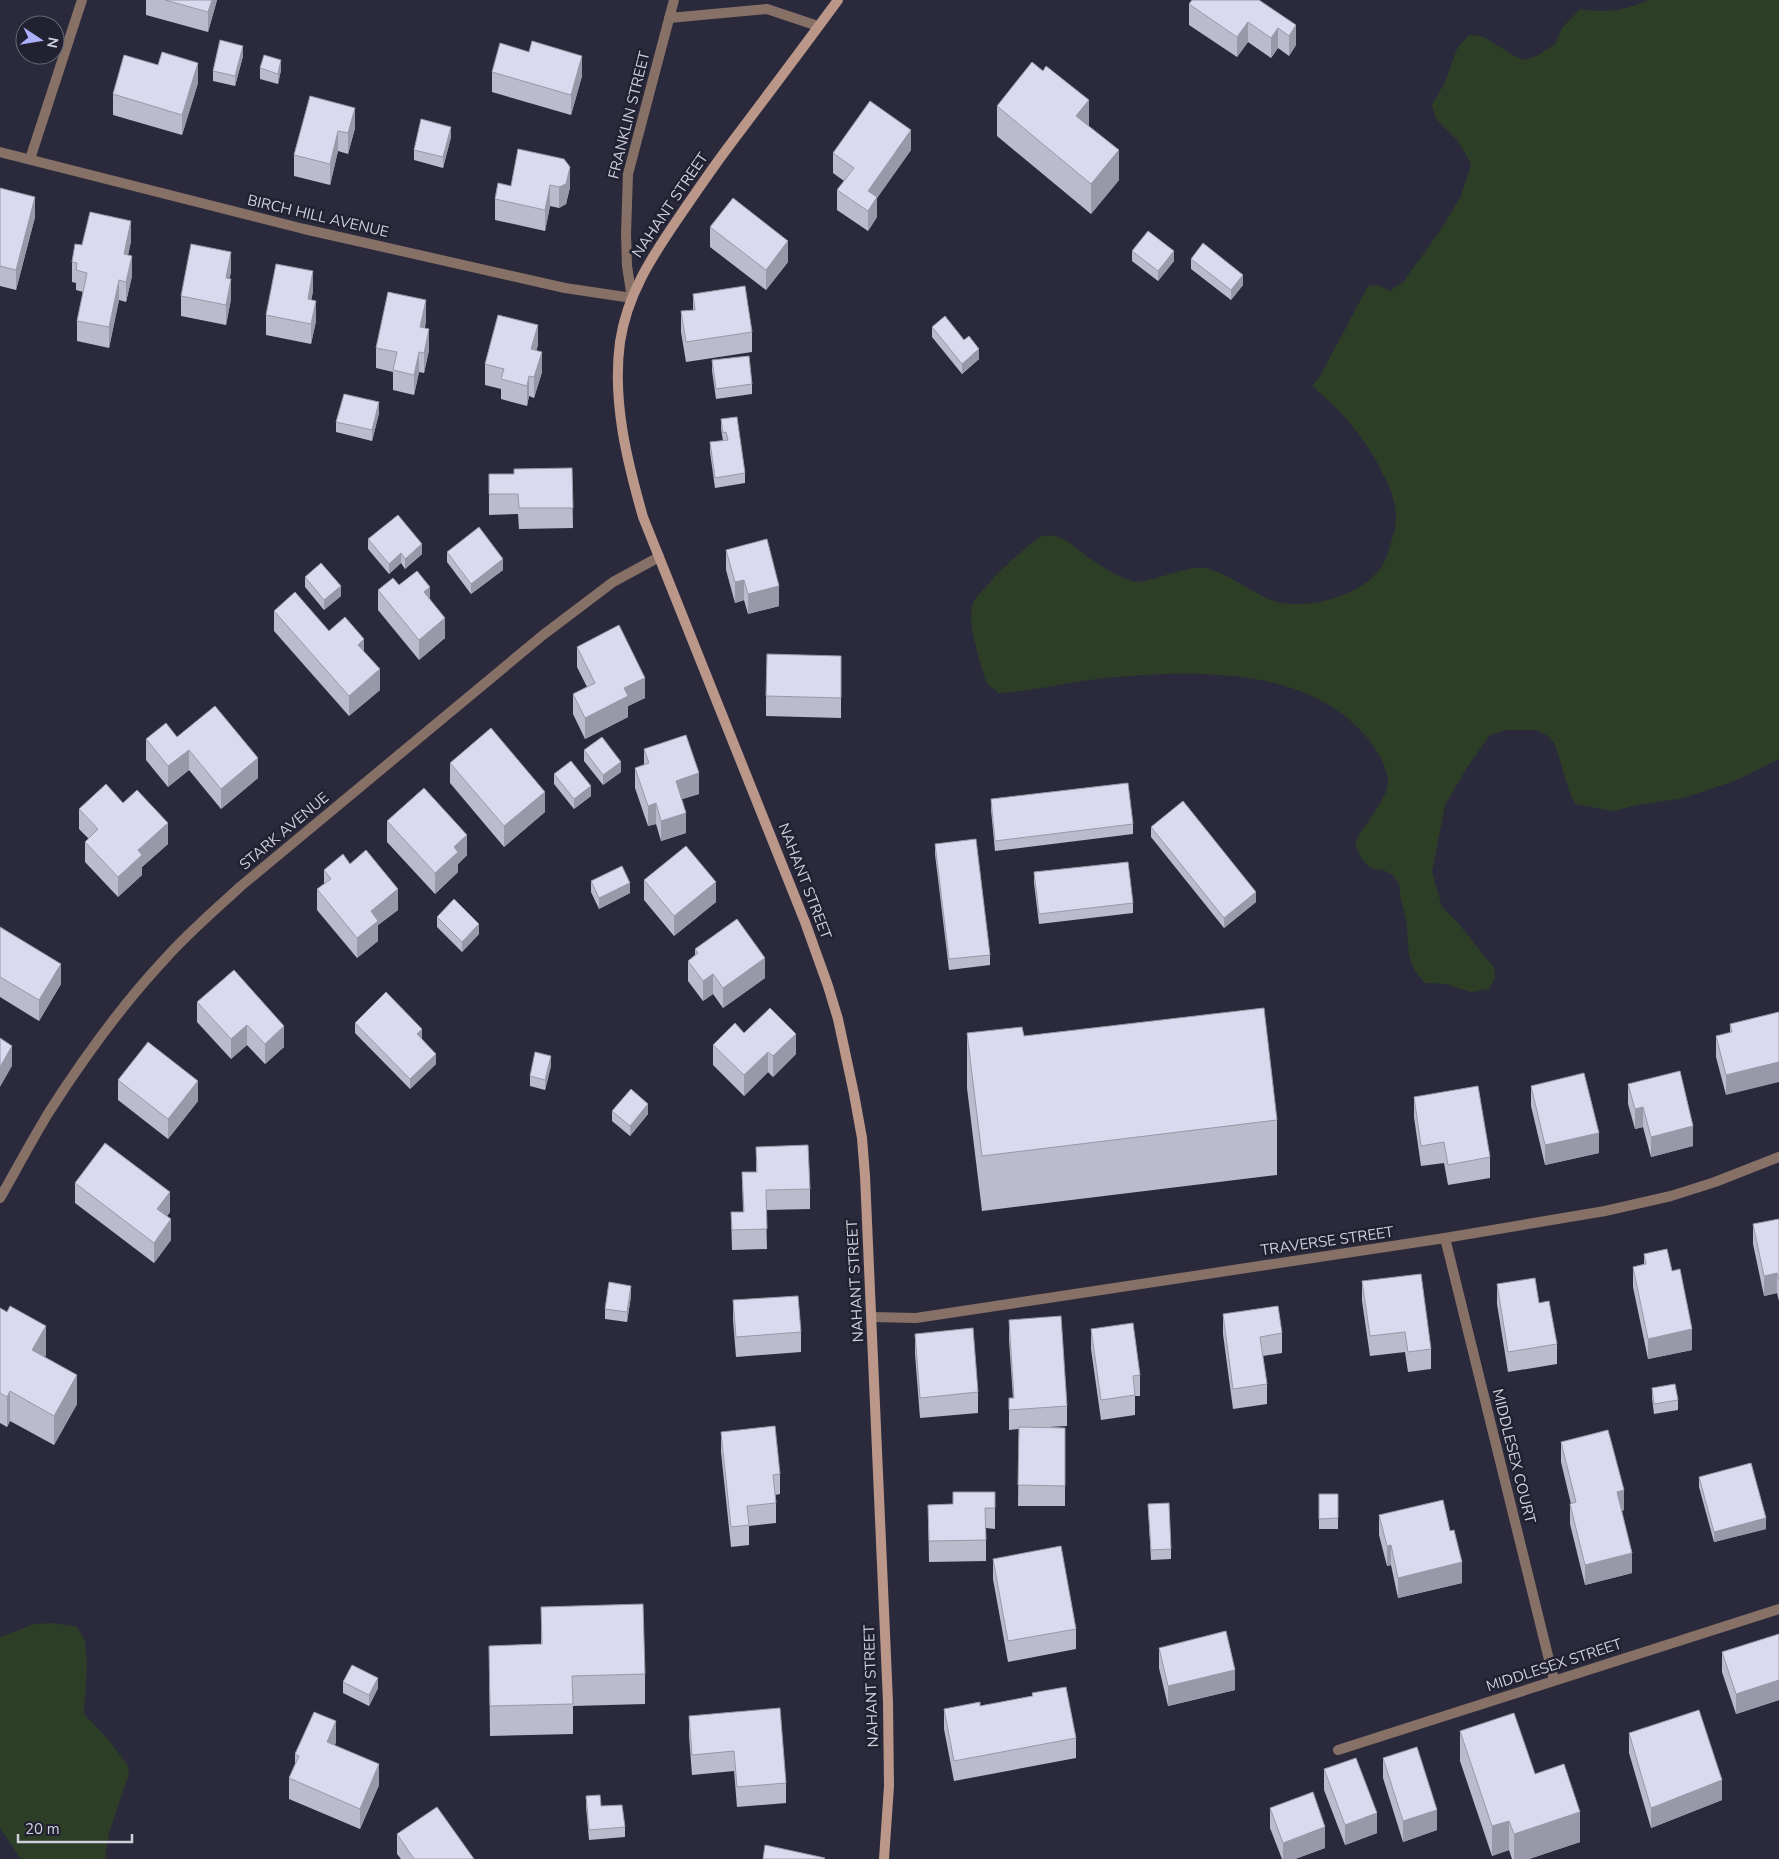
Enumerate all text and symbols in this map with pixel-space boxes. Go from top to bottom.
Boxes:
north arrow [15,15,65,65]
text: N [42,35,63,50]
street label: FRANKLIN STREET [603,49,655,181]
street label: NAHANT STREET [627,149,713,261]
street label: BIRCH HILL AVENUE [245,190,391,242]
street label: STARK AVENUE [235,788,333,874]
street label: NAHANT STREET [774,820,836,942]
street label: NAHANT STREET [842,1219,868,1343]
street label: TRAVERSE STREET [1259,1222,1395,1260]
street label: MIDDLESEX COURT [1488,1387,1540,1525]
street label: NAHANT STREET [859,1624,883,1748]
street label: MIDDLESEX STREET [1484,1634,1624,1696]
scale bar [18,1812,131,1844]
text: 20 m [25,1819,60,1839]

